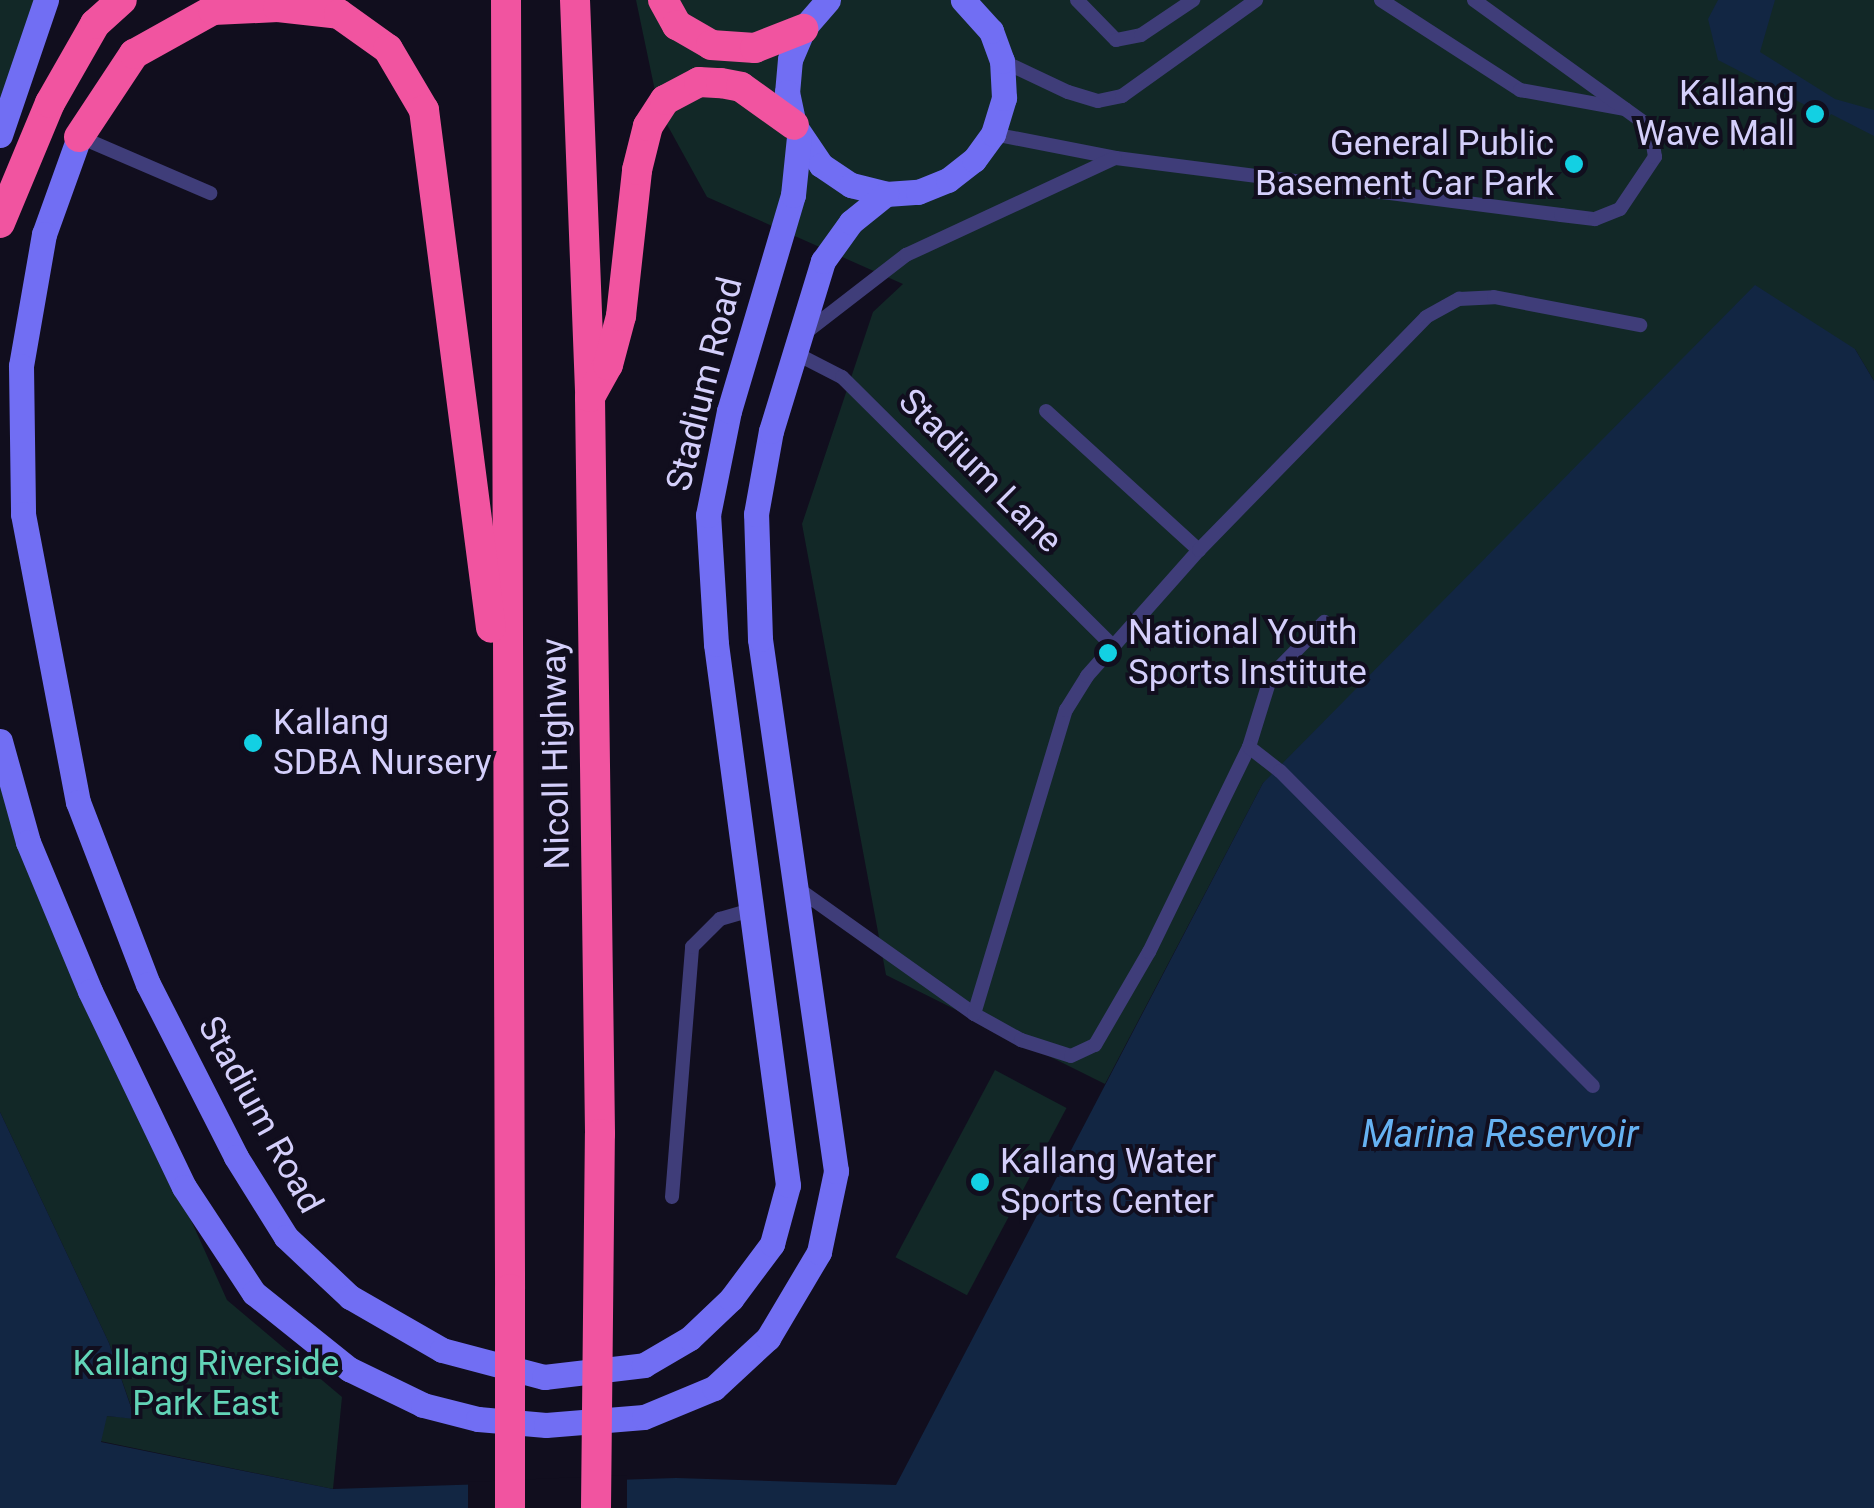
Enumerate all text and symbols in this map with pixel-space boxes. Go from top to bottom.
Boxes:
place label: Kallang Wave Mall [1635,73,1795,155]
marker: Kallang Wave Mall [1804,103,1826,125]
place label: General Public Basement Car Park [1255,123,1554,205]
marker: General Public Basement Car Park [1563,153,1585,175]
street label: Stadium Road [658,273,752,495]
street label: Stadium Lane [890,381,1070,561]
place label: National Youth Sports Institute [1128,612,1367,694]
street label: Nicoll Highway [533,638,579,870]
marker: National Youth Sports Institute [1097,642,1119,664]
place label: Kallang SDBA Nursery [273,702,492,784]
marker: Kallang SDBA Nursery [242,732,264,754]
street label: Stadium Road [189,1009,331,1221]
water label: Marina Reservoir [1361,1112,1639,1158]
place label: Kallang Water Sports Center [1000,1141,1216,1223]
marker: Kallang Water Sports Center [969,1171,991,1193]
park label: Kallang Riverside Park East [73,1343,339,1425]

